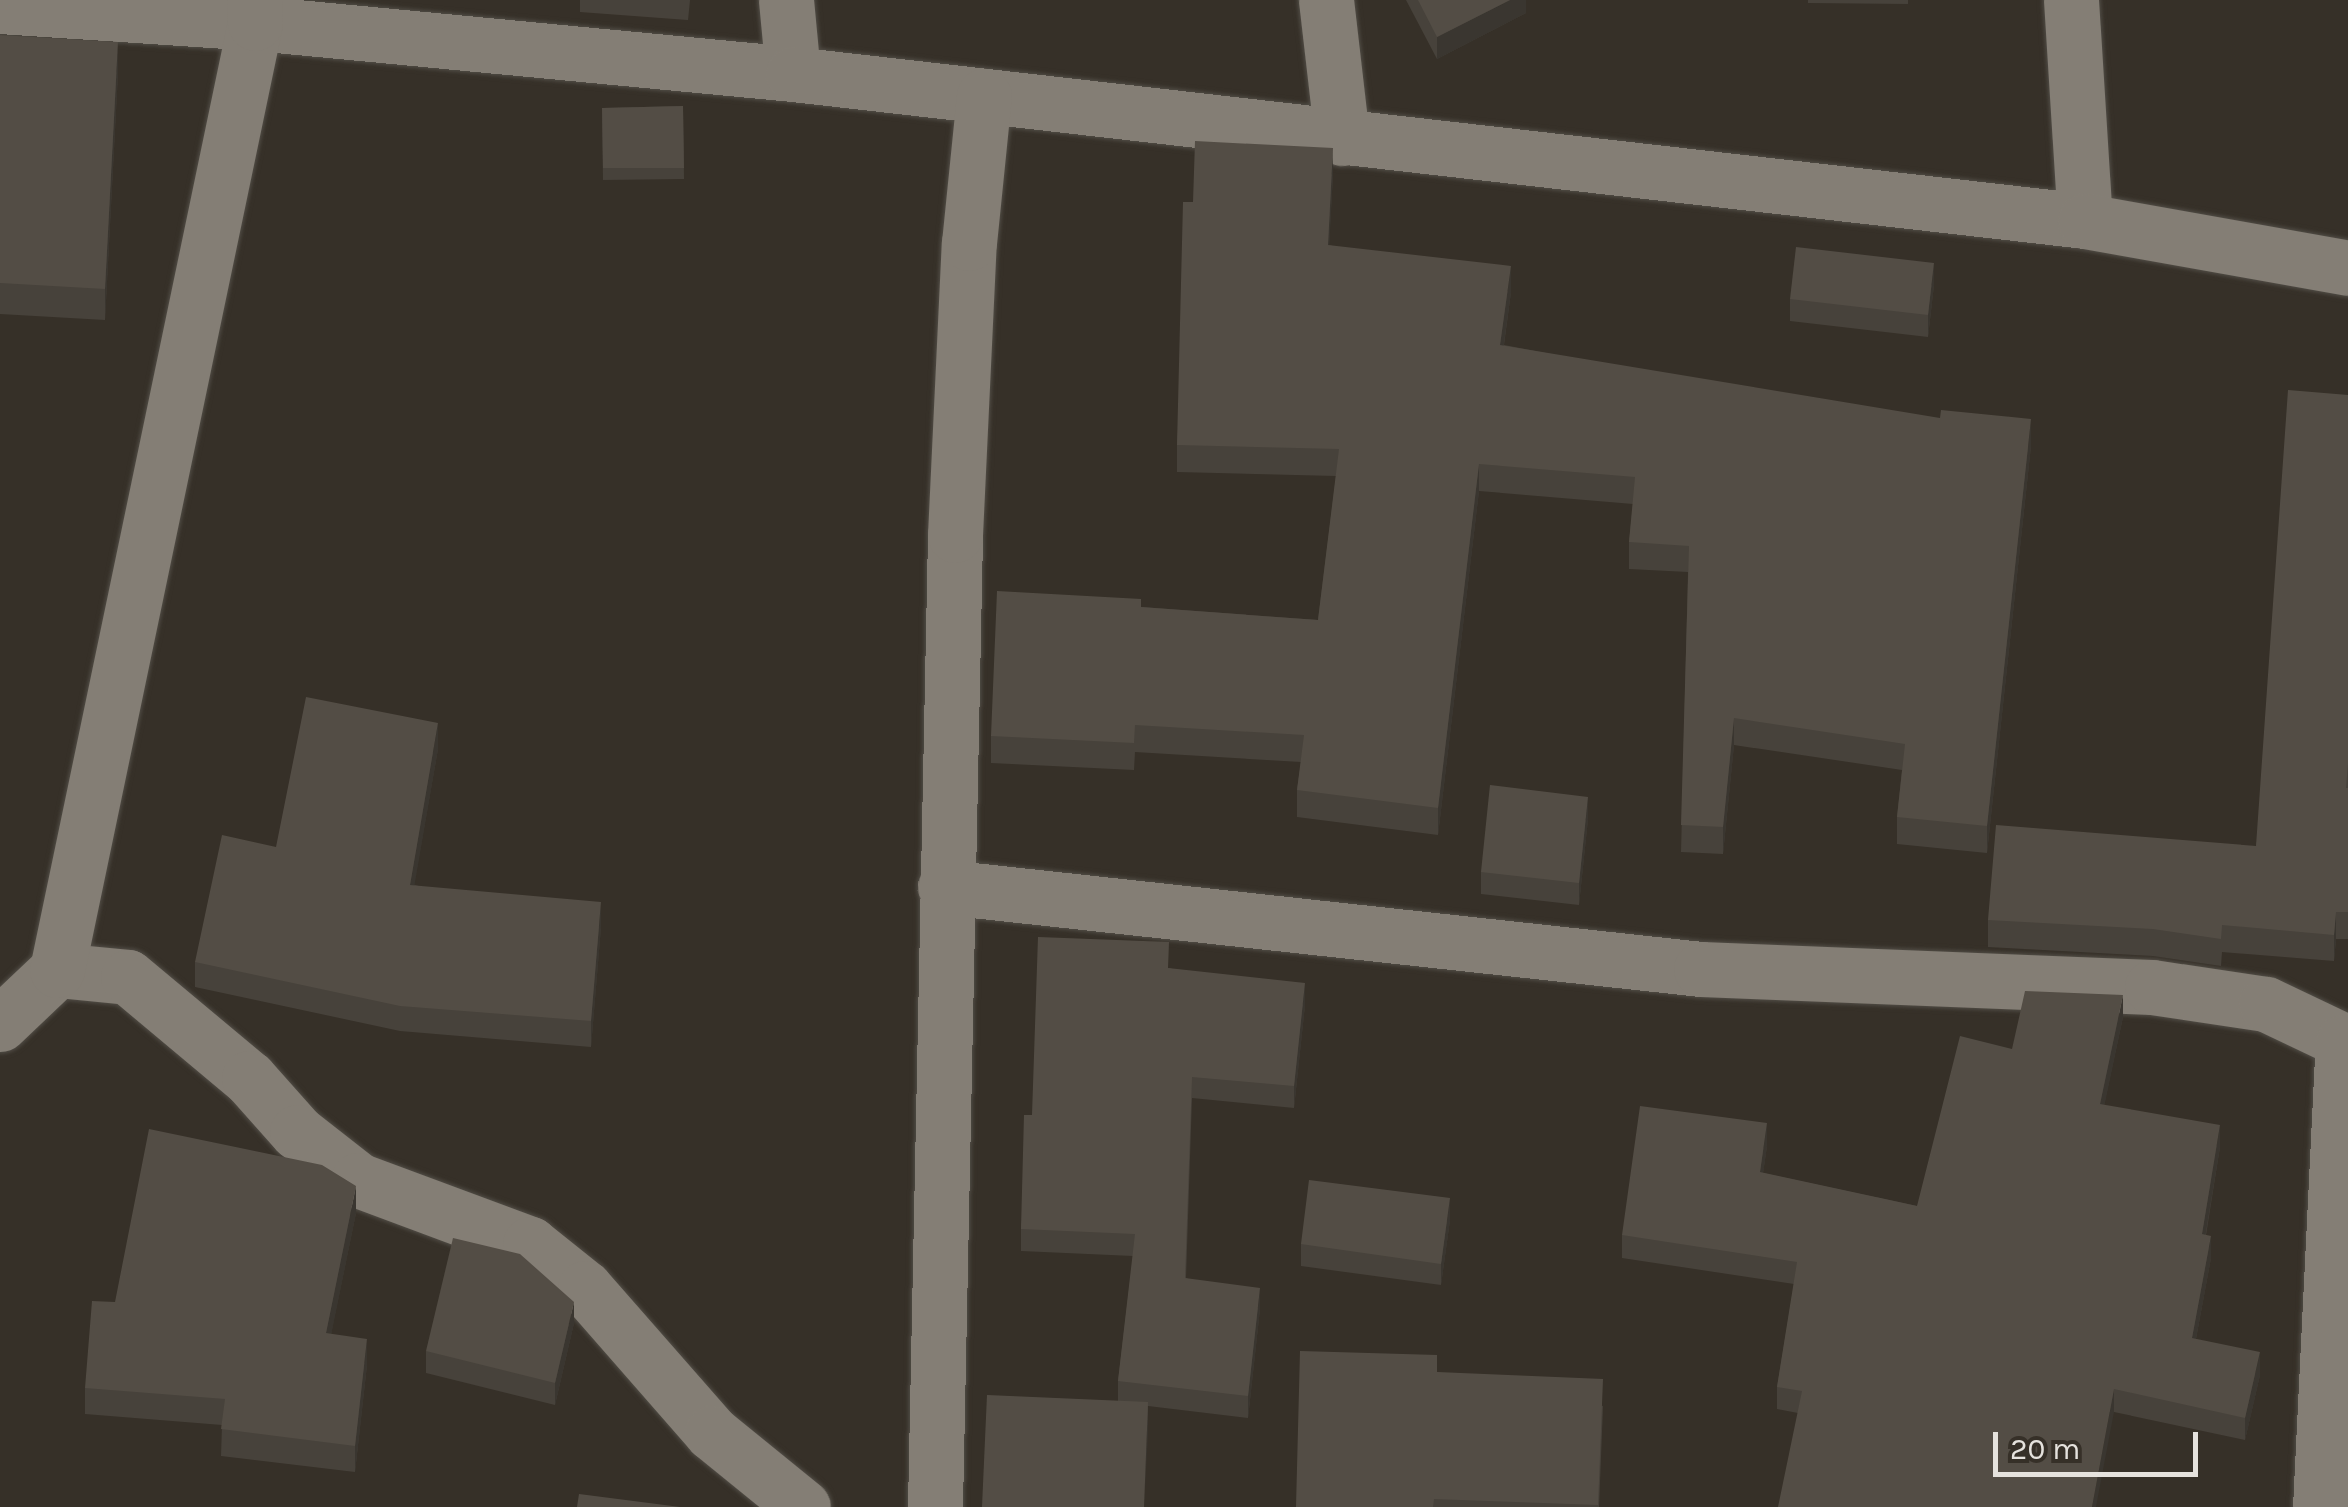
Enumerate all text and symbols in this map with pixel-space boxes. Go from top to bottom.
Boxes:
scale bar [1998,1412,2203,1474]
text: 20 m [2010,1431,2080,1467]

